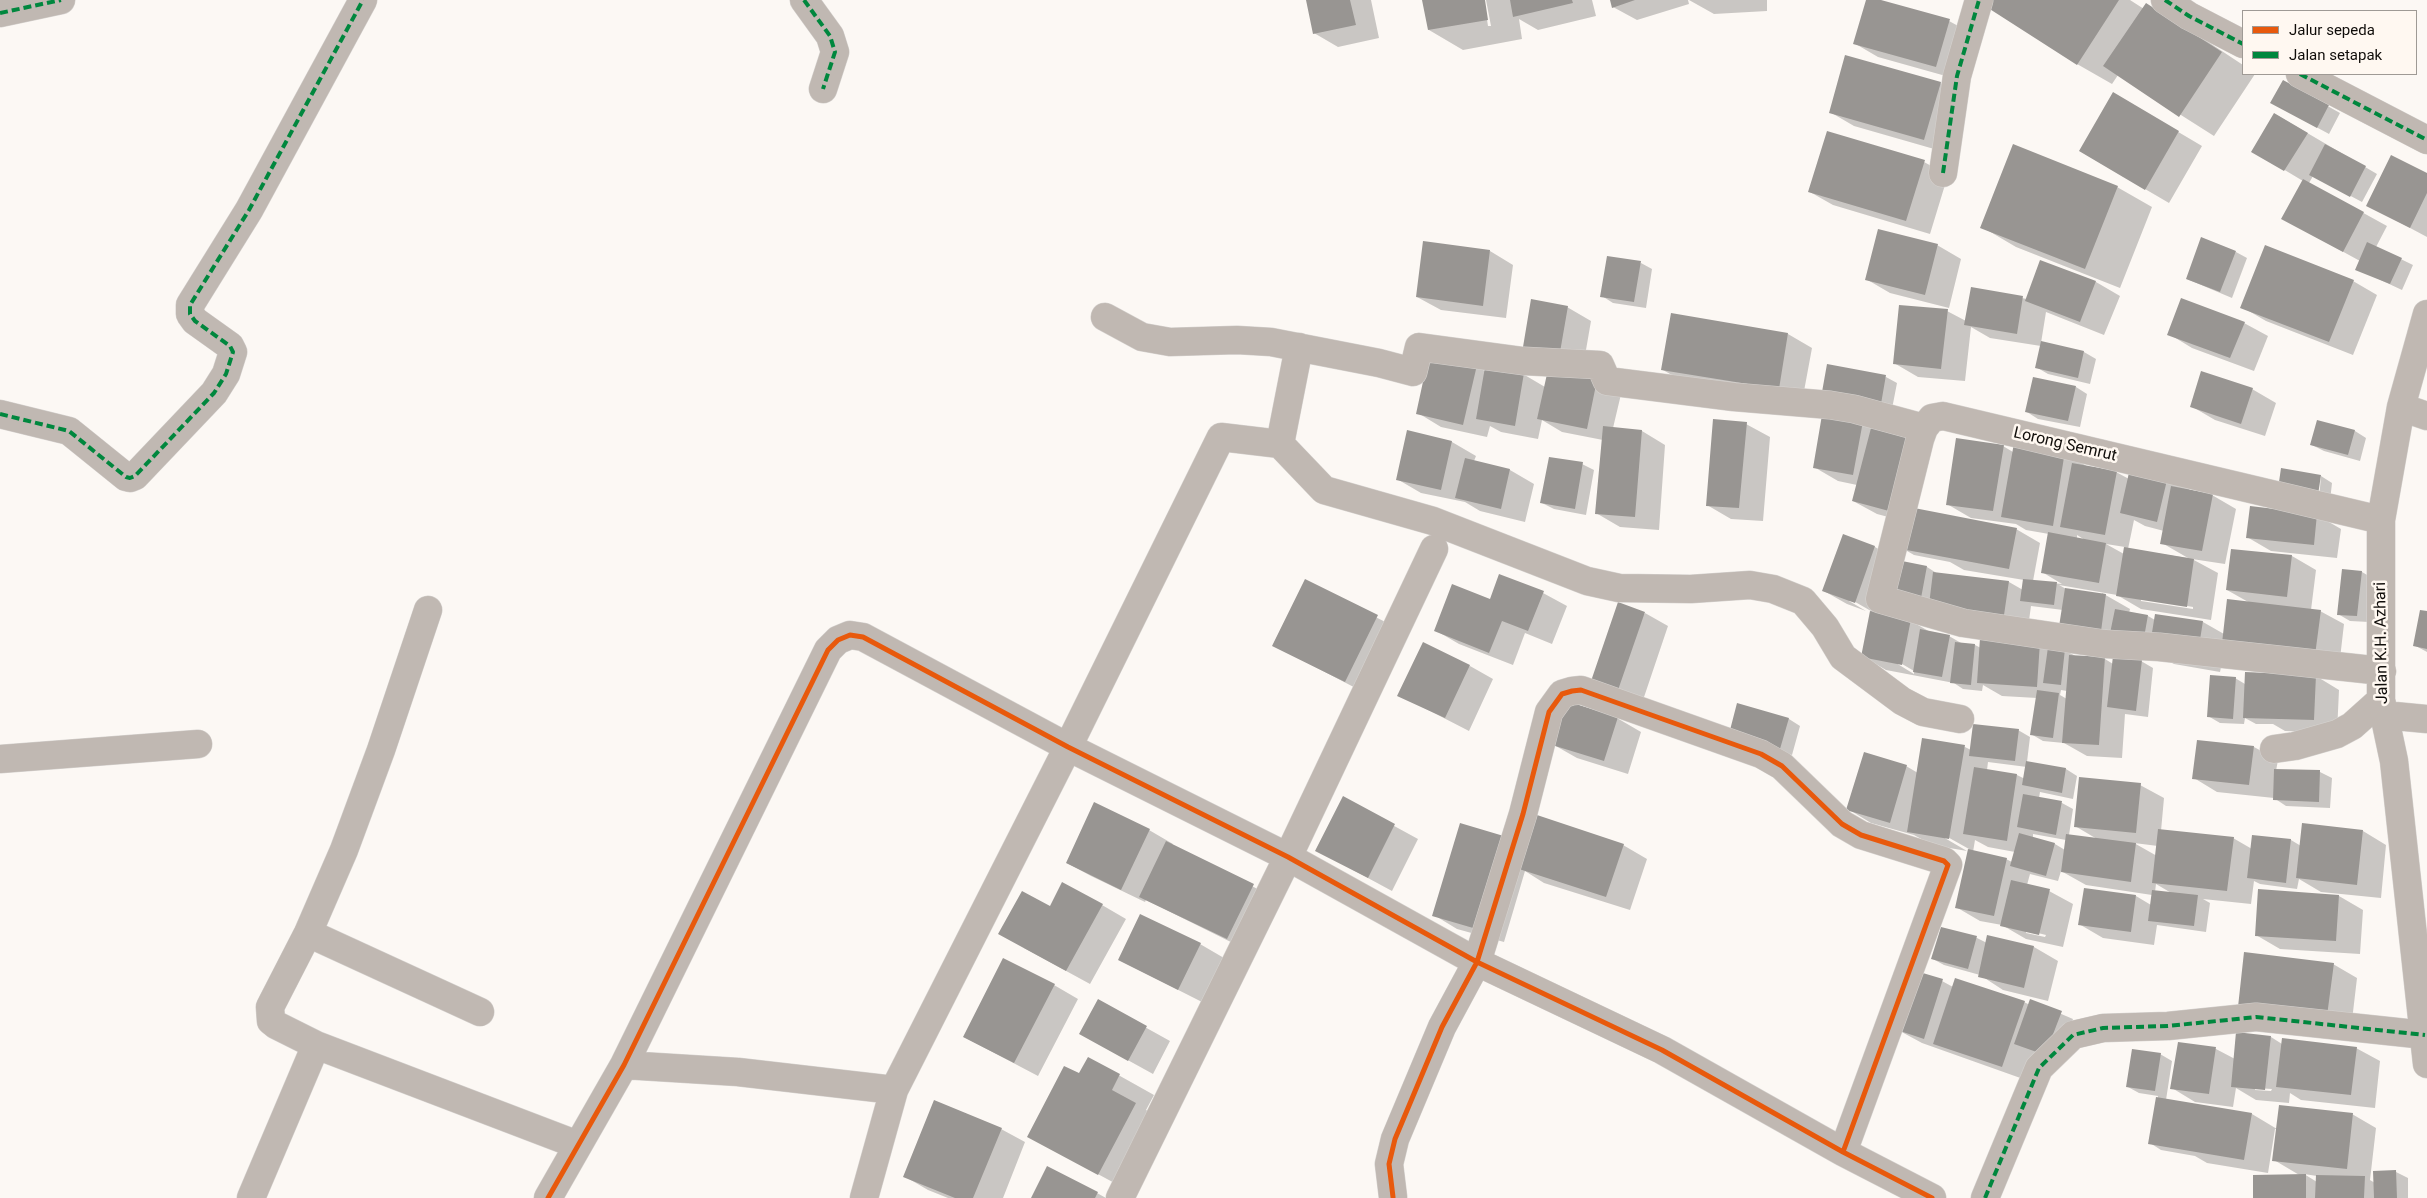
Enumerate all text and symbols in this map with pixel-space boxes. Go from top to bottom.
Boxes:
legend [2242,10,2417,75]
text: Jalur sepeda [2289,21,2375,39]
text: Jalan setapak [2289,46,2382,64]
street label: Lorong Semrut [2011,424,2119,466]
street label: Jalan K.H. Azhari [2371,582,2393,704]

